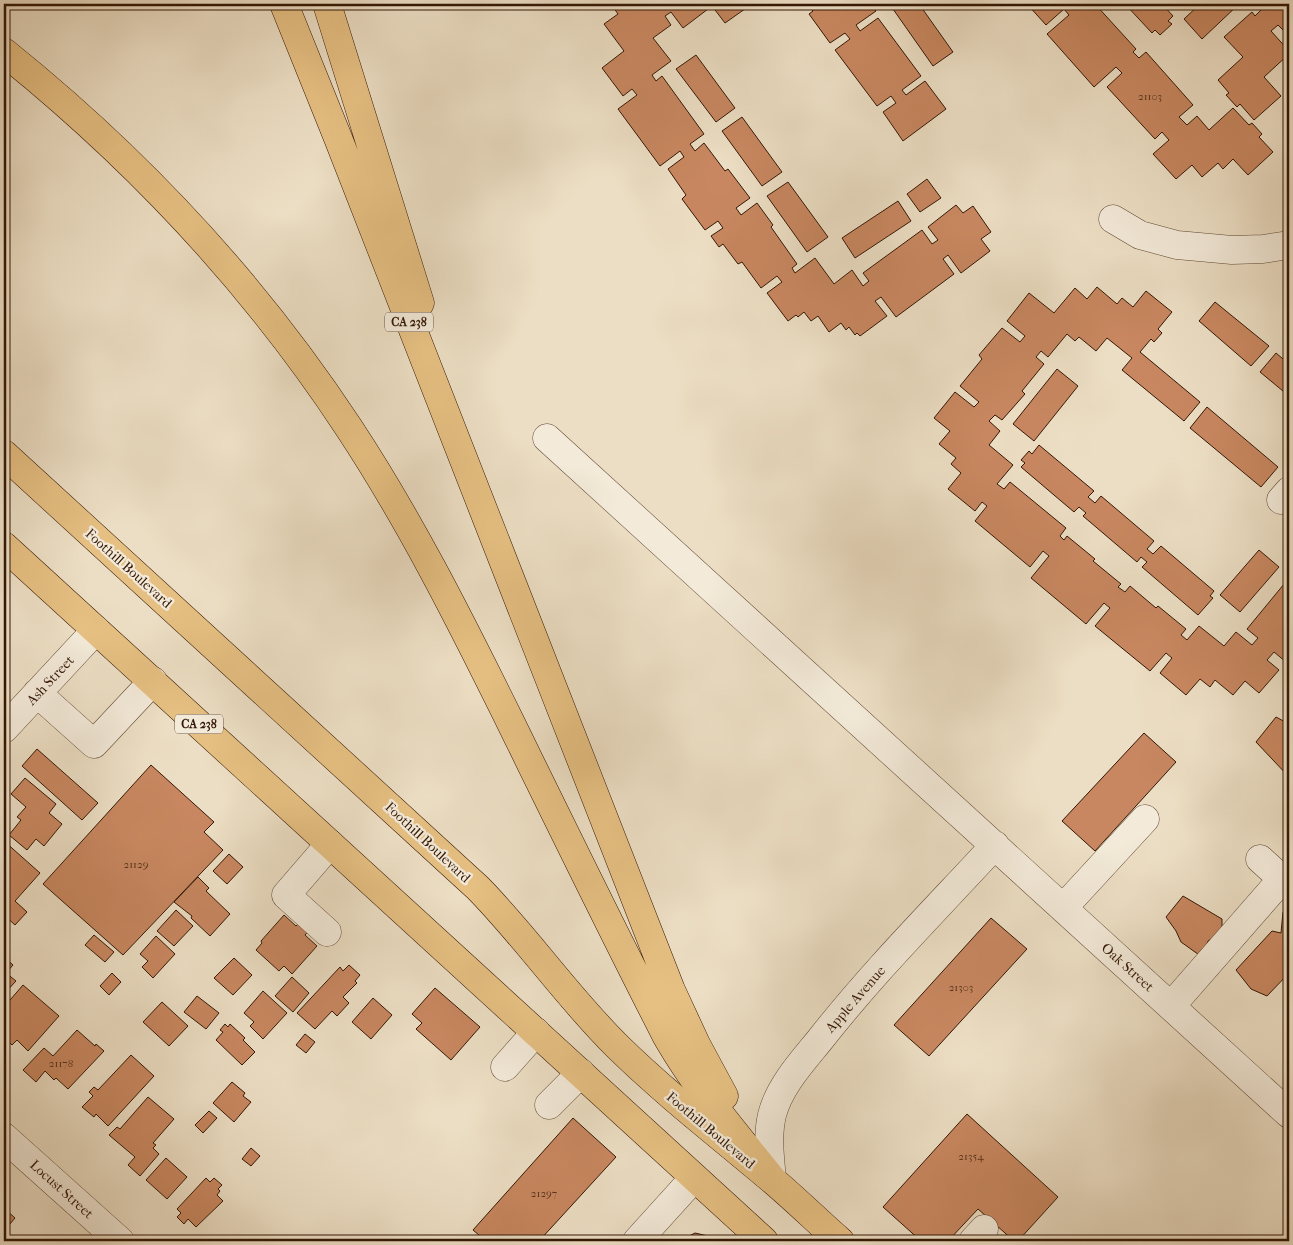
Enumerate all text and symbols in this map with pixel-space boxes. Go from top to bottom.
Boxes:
house number: 21103 [1138,90,1162,103]
road number: CA 238 [385,313,433,332]
street label: Foothill Boulevard [82,525,176,612]
street label: Ash Street [22,652,78,710]
road number: CA 238 [175,714,223,734]
street label: Foothill Boulevard [381,798,474,887]
house number: 21129 [124,858,149,871]
street label: Oak Street [1098,939,1157,995]
street label: Apple Avenue [821,962,889,1037]
house number: 21303 [949,981,973,994]
house number: 21178 [49,1057,73,1070]
street label: Foothill Boulevard [663,1088,759,1173]
house number: 21354 [958,1150,984,1163]
street label: Locust Street [26,1156,97,1222]
house number: 21297 [531,1187,557,1200]

